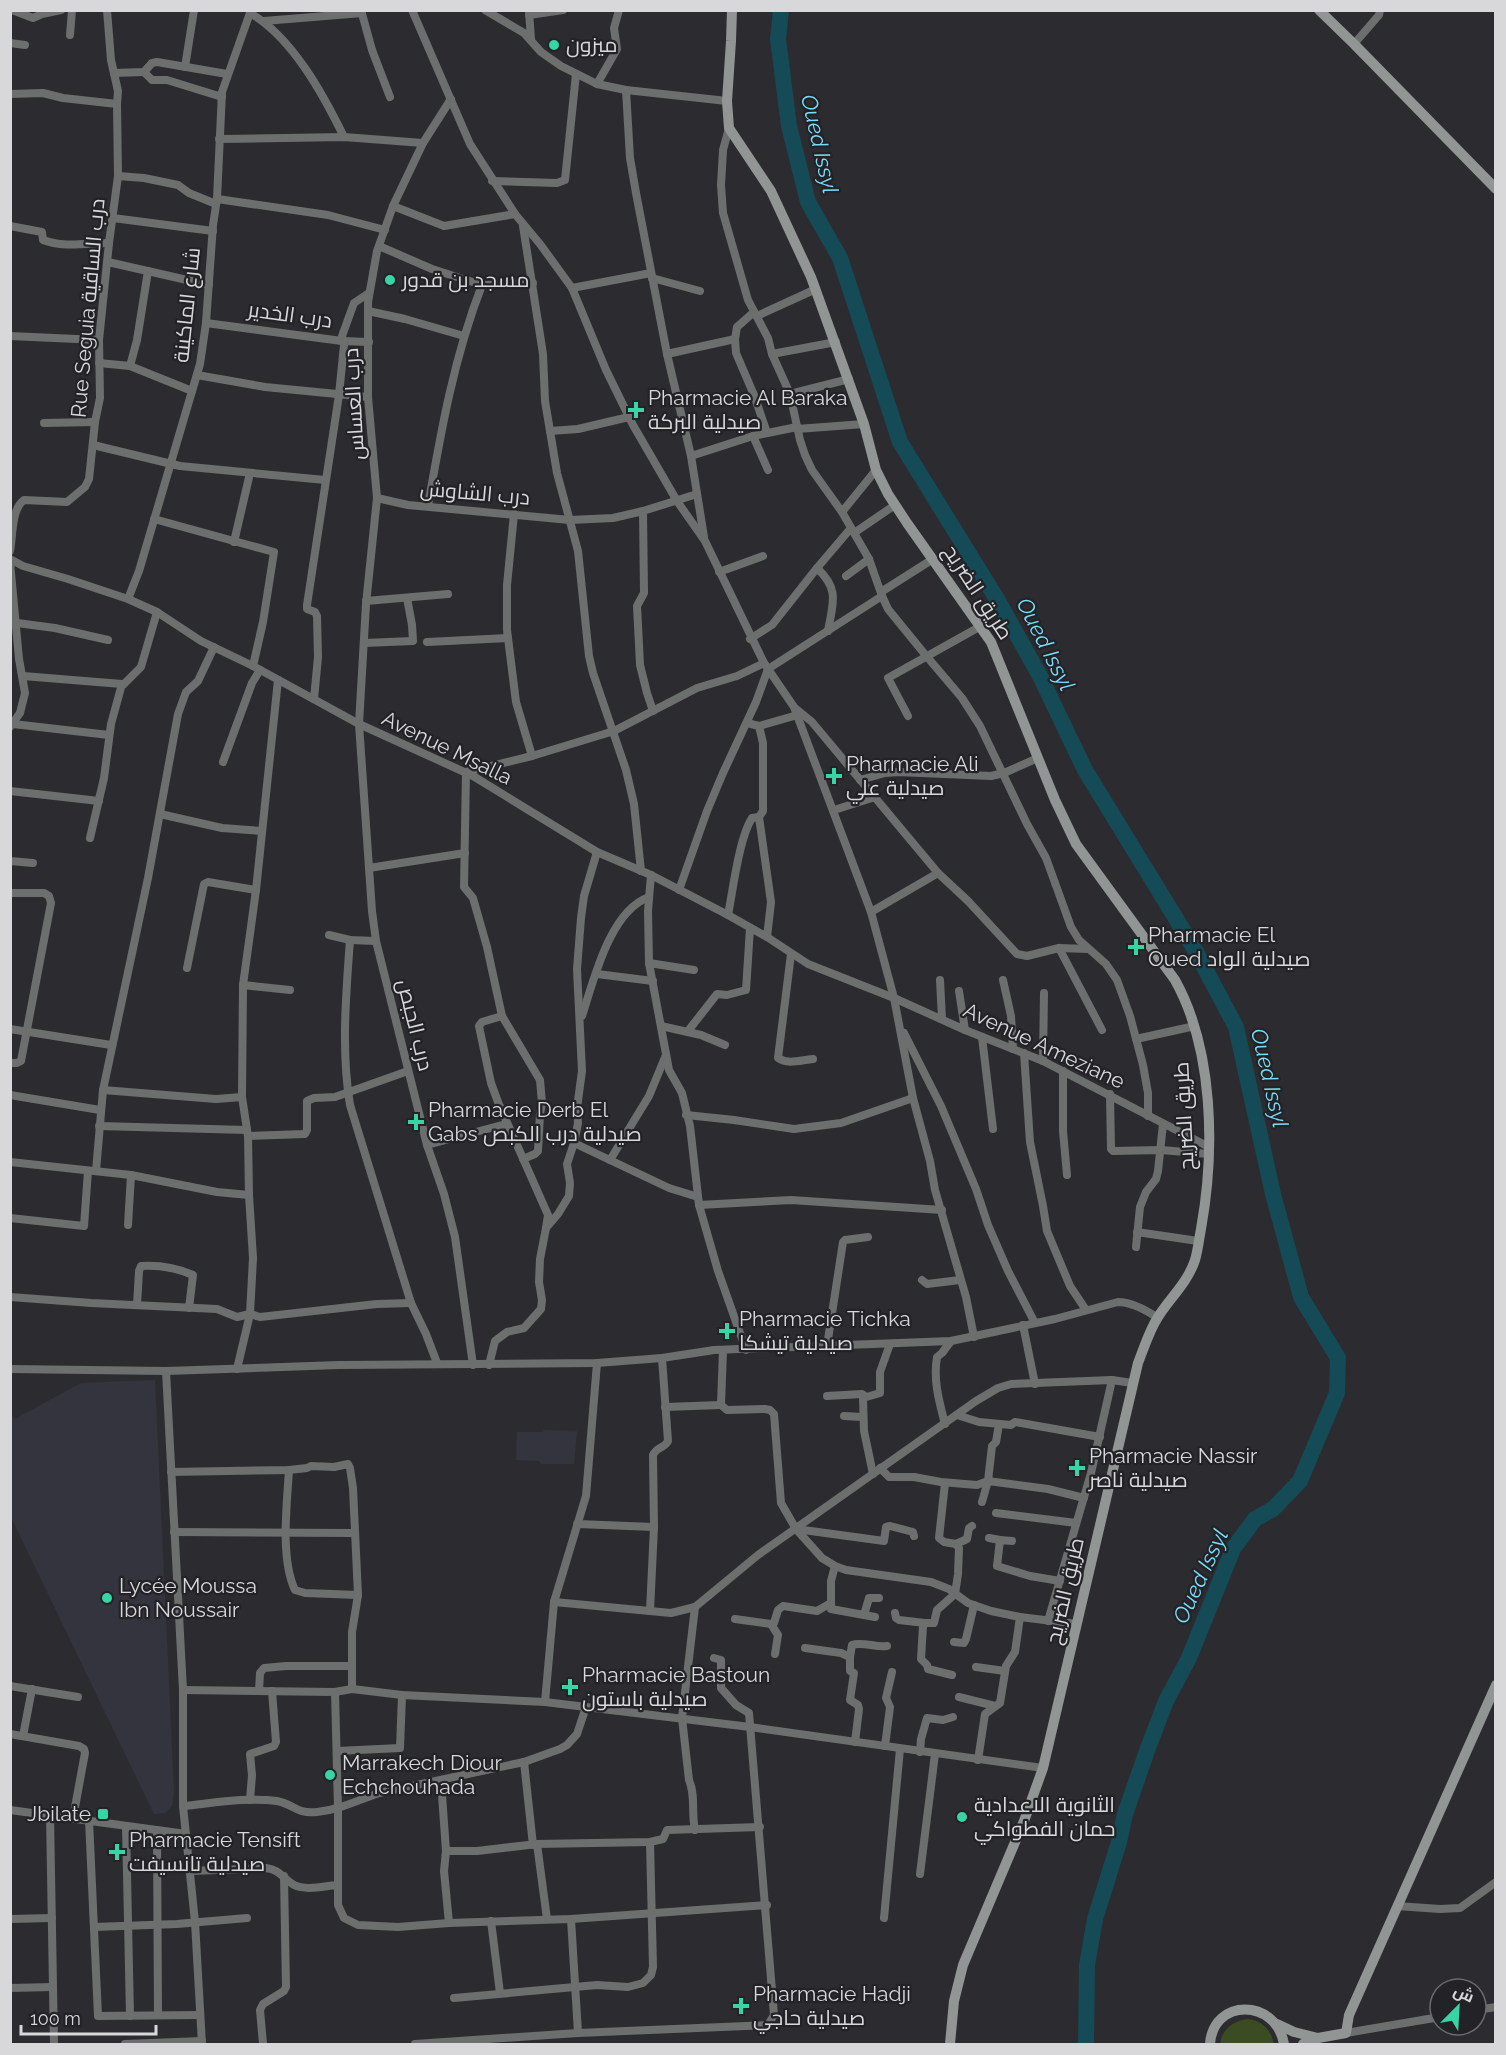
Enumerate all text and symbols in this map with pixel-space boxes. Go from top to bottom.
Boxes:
place label: ميزون [566,32,617,58]
marker: ميزون [547,38,561,52]
water label: Oued Issyl [796,92,844,196]
street label: Rue Seguia درب الساقية [65,197,110,419]
street label: شارع الماكينة [168,246,207,364]
place label: مسجد بن قدور [401,267,529,293]
marker: مسجد بن قدور [383,273,397,287]
street label: درب الخدير [245,296,334,333]
street label: درب العساس [338,347,370,461]
place label: Pharmacie Al Baraka صيدلية البركة [648,385,847,434]
marker: Pharmacie Al Baraka صيدلية البركة [629,403,643,417]
street label: درب الشاوش [419,475,531,511]
street label: طريق الضريح [937,539,1019,645]
water label: Oued Issyl [1011,593,1081,695]
street label: Avenue Msalla [378,705,516,790]
place label: Pharmacie Ali صيدلية علي [846,751,979,804]
marker: Pharmacie Ali صيدلية علي [827,769,841,783]
place label: Pharmacie El Oued صيدلية الواد [1148,922,1310,971]
marker: Pharmacie El Oued صيدلية الواد [1129,940,1143,954]
street label: درب الجبص [391,976,439,1074]
street label: Avenue Ameziane [960,997,1129,1094]
water label: Oued Issyl [1246,1026,1294,1130]
street label: طريق الضريح [1168,1061,1201,1171]
place label: Pharmacie Derb El Gabs صيدلية درب الكبص [428,1097,642,1147]
marker: Pharmacie Derb El Gabs صيدلية درب الكبص [409,1115,423,1129]
place label: Pharmacie Tichka صيدلية تيشكا [739,1306,911,1355]
marker: Pharmacie Tichka صيدلية تيشكا [720,1324,734,1338]
place label: Pharmacie Nassir صيدلية ناصر [1088,1443,1258,1492]
marker: Pharmacie Nassir صيدلية ناصر [1070,1461,1084,1475]
water label: Oued Issyl [1167,1525,1233,1627]
street label: طريق الضريح [1040,1535,1091,1647]
place label: Lycée Moussa Ibn Noussair [119,1573,257,1622]
marker: Lycée Moussa Ibn Noussair [100,1591,114,1605]
place label: Pharmacie Bastoun صيدلية باستون [582,1662,770,1712]
marker: Pharmacie Bastoun صيدلية باستون [563,1680,577,1694]
place label: Marrakech Diour Echchouhada [342,1750,502,1799]
marker: Marrakech Diour Echchouhada [323,1768,337,1782]
place label: الثانوية الاعدادية حمان الفطواكي [974,1792,1115,1845]
place label: Jbilate [27,1801,91,1826]
marker: Jbilate [96,1807,110,1821]
marker: الثانوية الاعدادية حمان الفطواكي [955,1810,969,1824]
place label: Pharmacie Tensift صيدلية تانسيفت [129,1827,301,1876]
marker: Pharmacie Tensift صيدلية تانسيفت [110,1845,124,1859]
north arrow [1428,1977,1488,2037]
place label: Pharmacie Hadji صيدلية حاجي [753,1981,911,2034]
text: ش [1451,1981,1477,2007]
scale bar [21,1998,156,2036]
marker: Pharmacie Hadji صيدلية حاجي [734,1999,748,2013]
text: 100 m [30,2008,81,2029]

